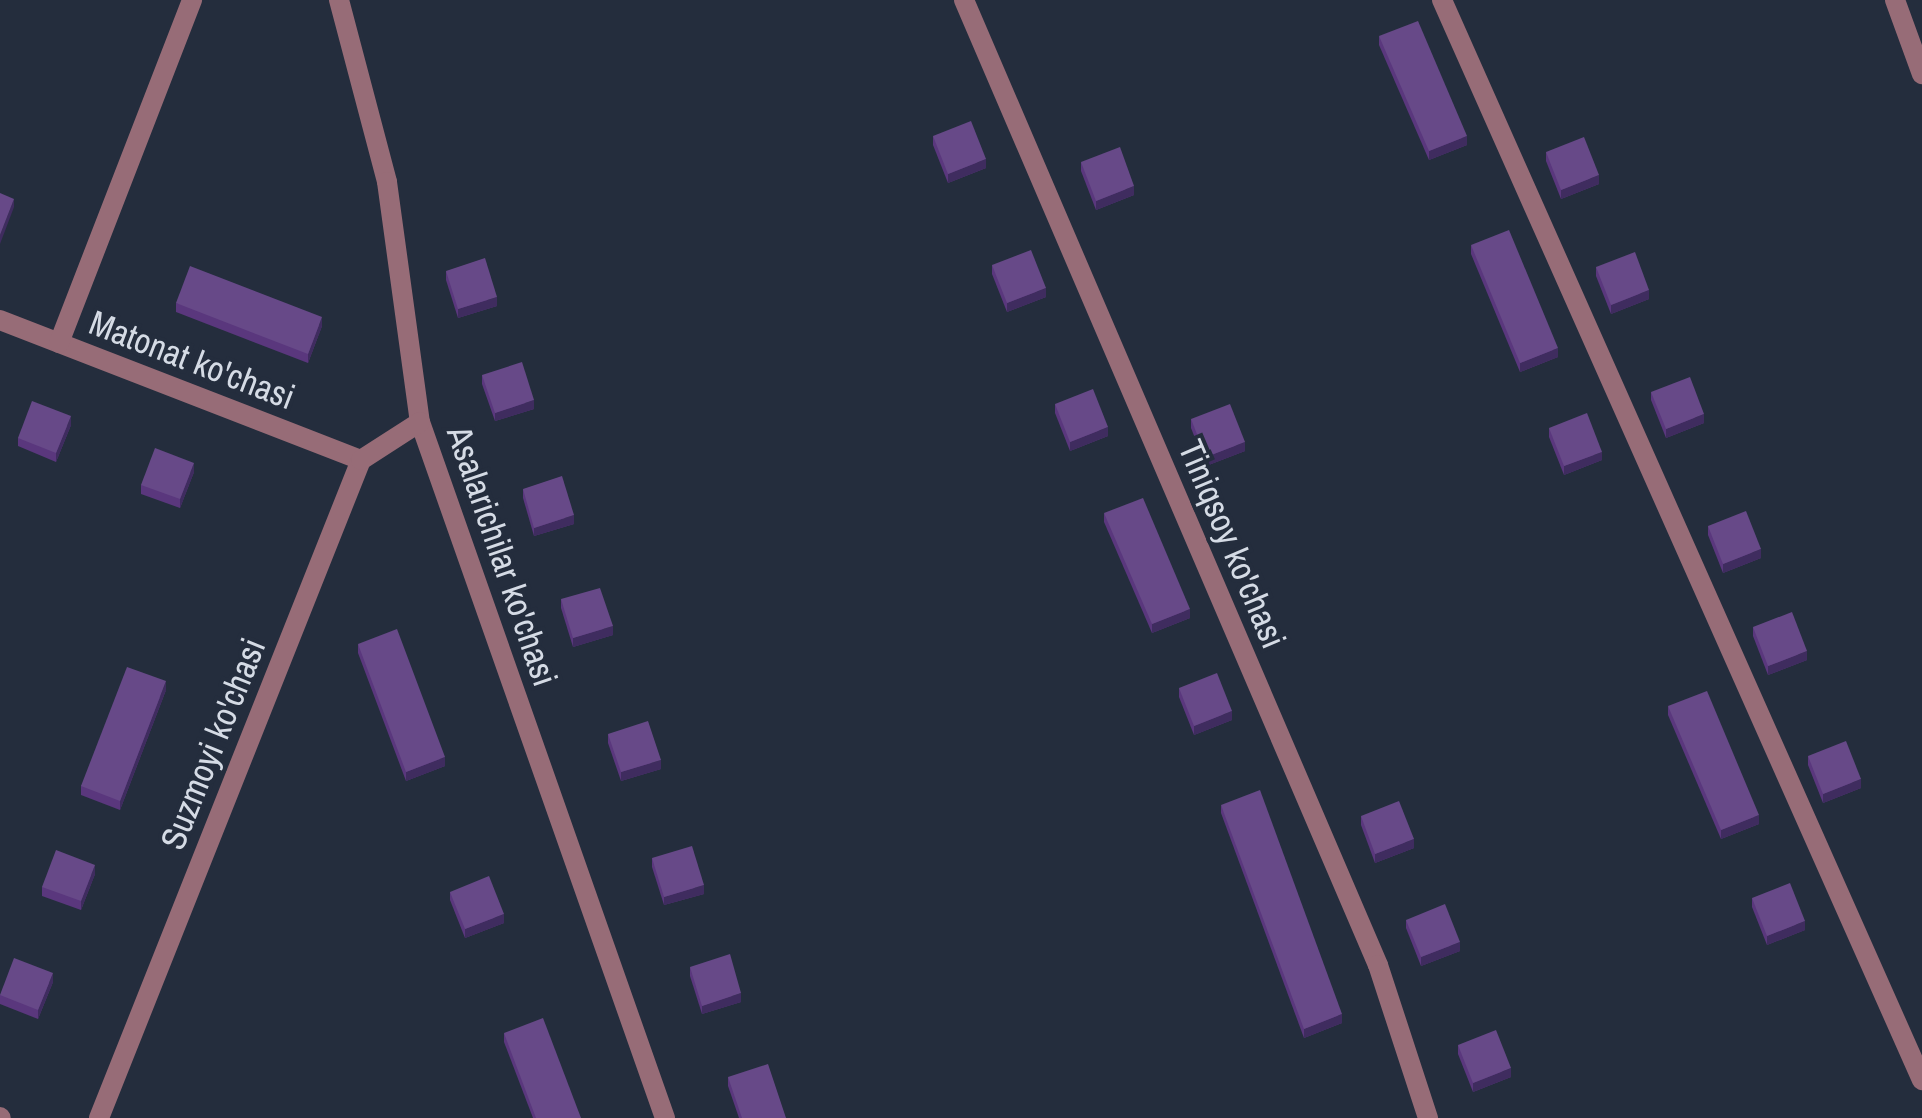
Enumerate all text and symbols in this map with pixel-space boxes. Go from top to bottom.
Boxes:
street label: Matonat ko'chasi [84,302,300,418]
street label: Asalarichilar ko'chasi [438,421,566,691]
street label: Tiniqsoy ko'chasi [1169,434,1295,654]
street label: Suzmoyi ko'chasi [152,632,274,856]

